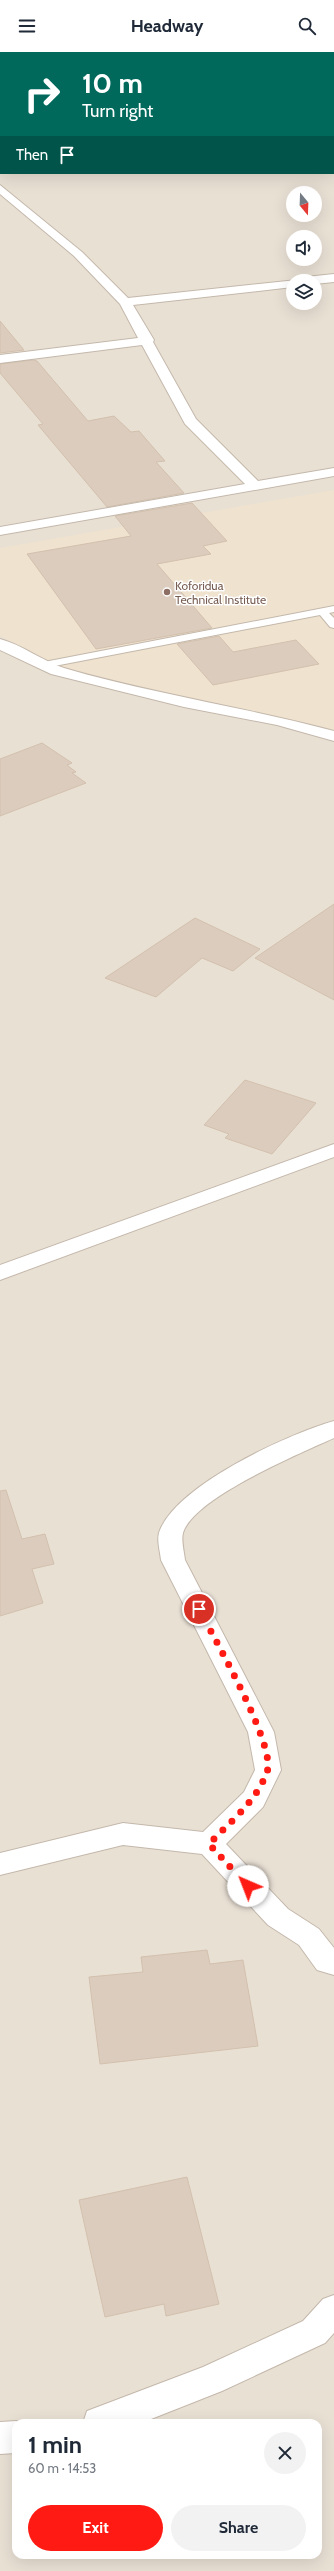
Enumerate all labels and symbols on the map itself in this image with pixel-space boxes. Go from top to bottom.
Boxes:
north arrow [286,186,322,222]
place label: Koforidua Technical Institute [175,578,266,607]
marker: Koforidua Technical Institute [162,587,172,597]
pin [182,1592,216,1626]
position arrow [227,1865,269,1907]

